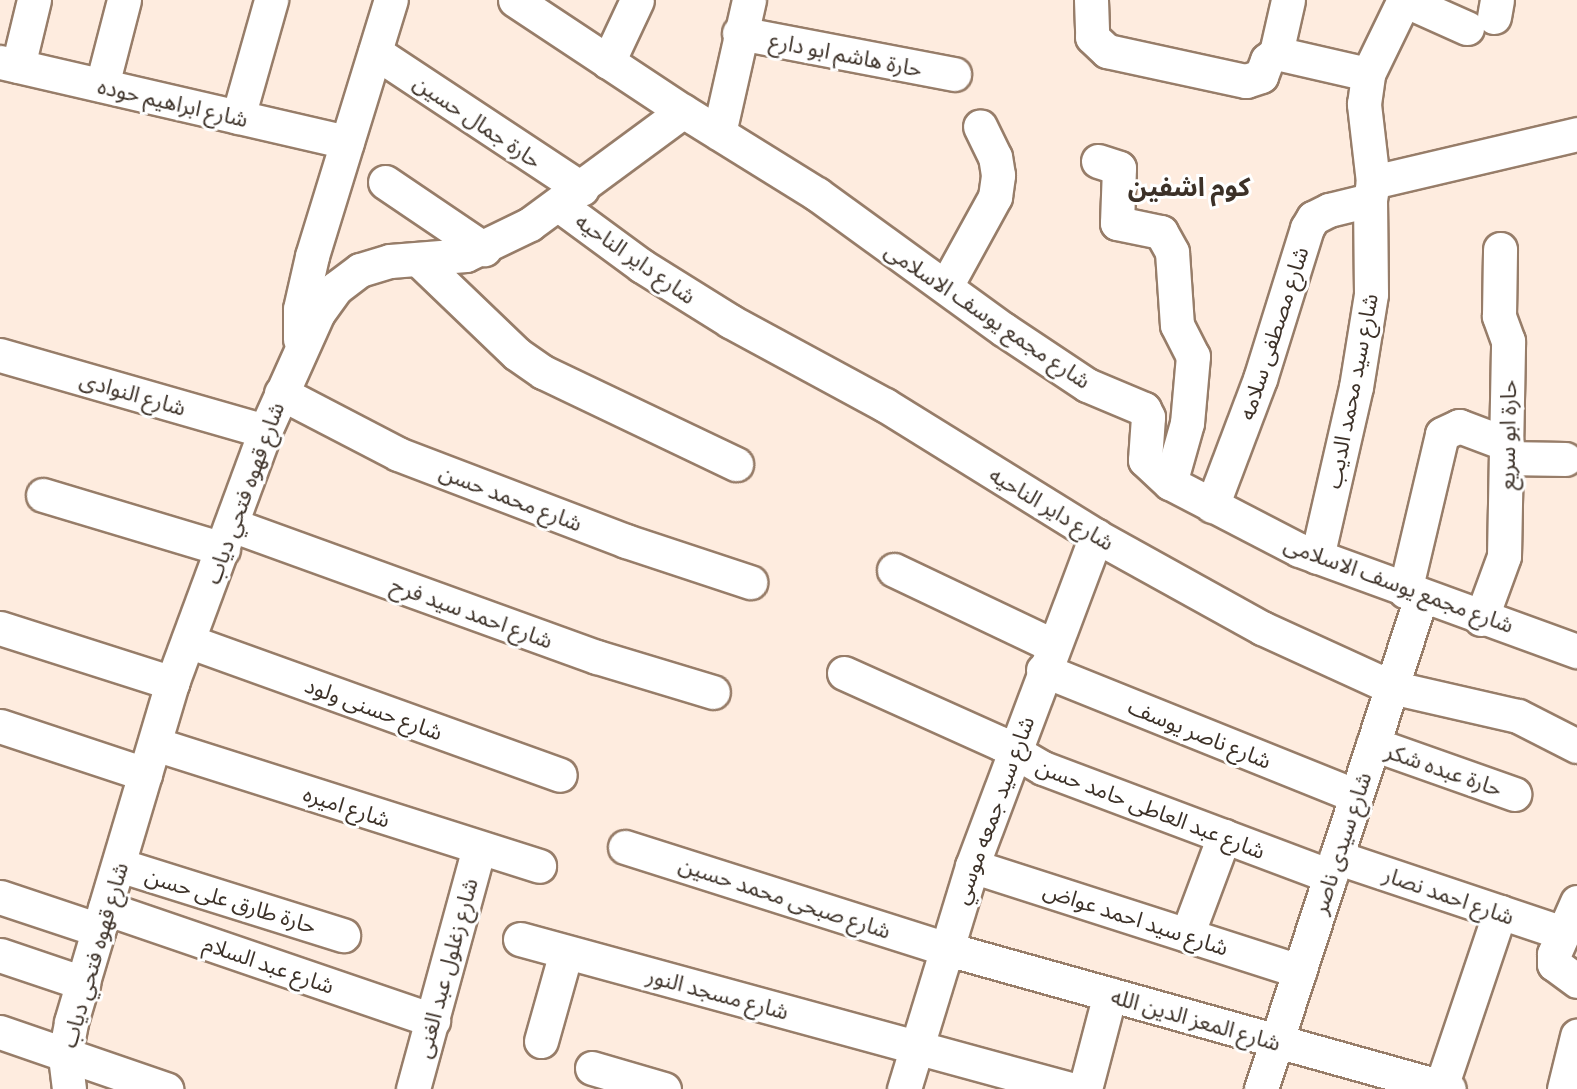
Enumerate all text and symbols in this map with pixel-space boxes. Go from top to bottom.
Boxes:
street label: حارة هاشم ابو دارع [767,26,925,82]
street label: حارة جمال حسين [409,69,547,173]
street label: شارع ابراهيم حوده [95,72,251,132]
district label: كوم اشفين [1128,170,1250,202]
street label: شارع داير الناحيه [571,207,701,309]
street label: شارع مجمع يوسف الاسلامى [880,236,1096,394]
street label: شارع مصطفى سلامه [1233,243,1313,423]
street label: شارع سيد محمد الديب [1319,291,1383,491]
street label: شارع النوادى [77,365,189,421]
street label: حارة ابو سريع [1493,380,1521,490]
street label: شارع قهوه فتحي دياب [199,399,289,587]
street label: شارع محمد حسن [436,458,586,536]
street label: شارع داير الناحيه [985,461,1119,555]
street label: شارع مجمع يوسف الاسلامى [1281,530,1517,638]
street label: شارع احمد سيد فرح [388,571,556,653]
street label: شارع حسنى ولود [302,671,446,745]
street label: شارع ناصر يوسف [1125,692,1275,774]
street label: شارع سيد جمعه موسي [947,712,1039,908]
street label: حارة عبده شكر [1382,737,1506,801]
street label: شارع عبد العاطى حامد حسن [1033,752,1269,864]
street label: شارع سيدى ناصر [1306,769,1376,917]
street label: شارع اميره [300,780,394,832]
street label: شارع صبحى محمد حسين [676,850,894,944]
street label: شارع قهوه فتحي دياب [55,859,133,1051]
street label: شارع احمد نصار [1380,860,1518,930]
street label: حارة طارق على حسن [142,861,320,939]
street label: شارع زغلول عبد الغنى [409,875,483,1061]
street label: شارع سيد احمد عواض [1040,876,1232,960]
street label: شارع عبد السلام [200,929,338,999]
street label: شارع مسجد النور [644,961,792,1025]
street label: شارع المعز الدين الله [1108,982,1284,1056]

